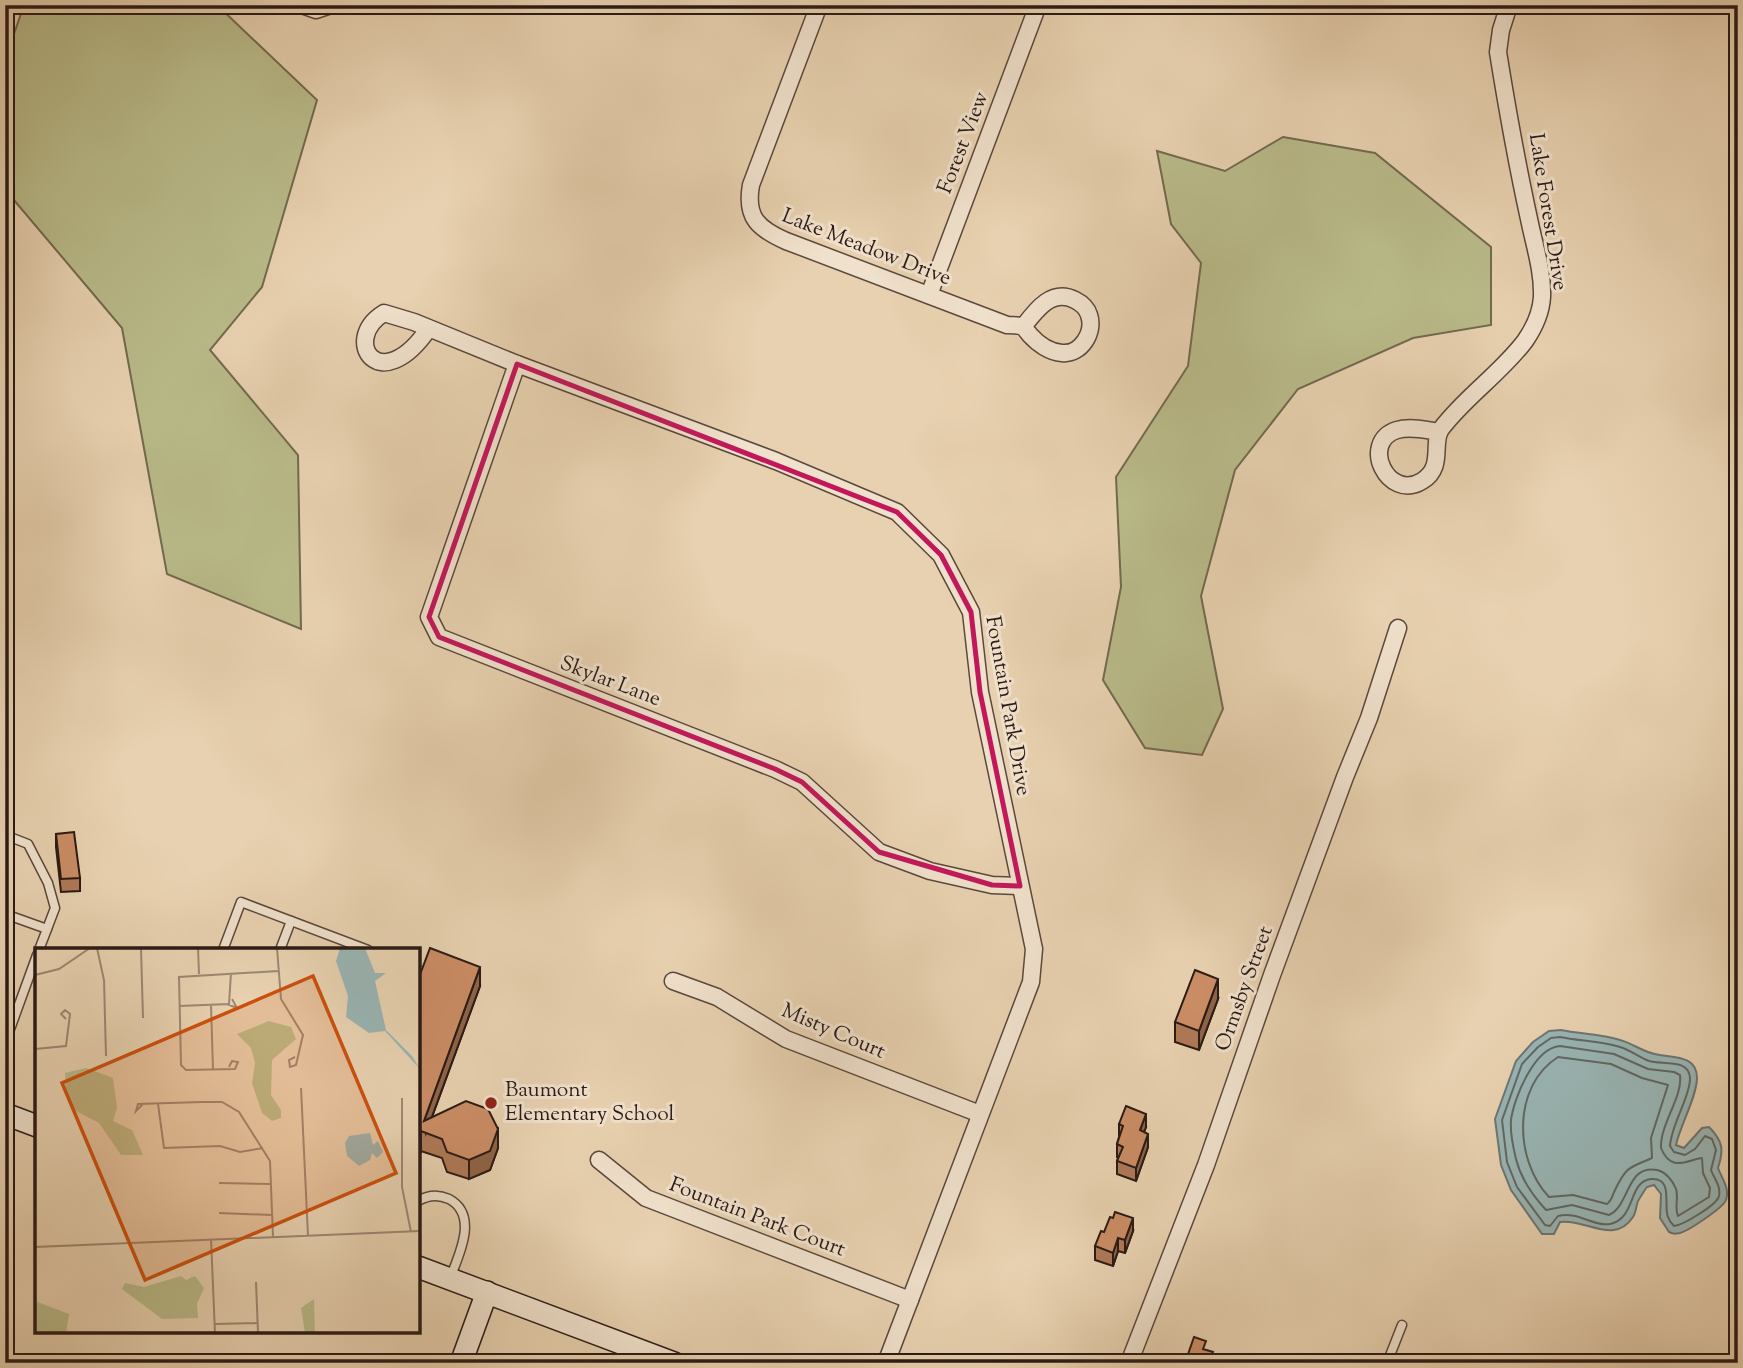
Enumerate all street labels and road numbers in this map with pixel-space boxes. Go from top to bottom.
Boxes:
street label: Forest View [931,87,997,198]
street label: Lake Forest Drive [1520,131,1574,293]
street label: Lake Meadow Drive [777,202,955,294]
street label: Fountain Park Drive [976,614,1038,798]
street label: Skylar Lane [555,649,665,715]
street label: Ormsby Street [1208,922,1282,1056]
street label: Misty Court [776,997,890,1067]
street label: Fountain Park Court [665,1171,849,1265]

